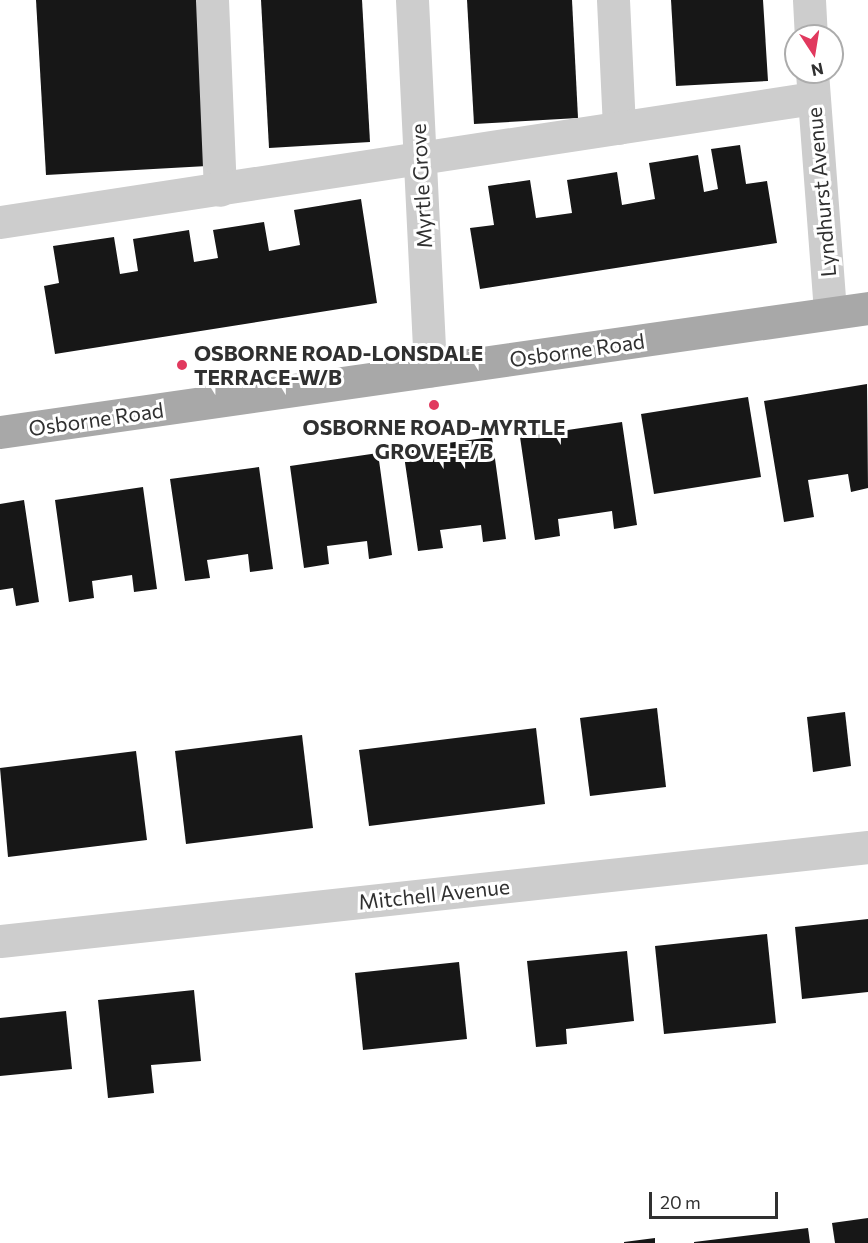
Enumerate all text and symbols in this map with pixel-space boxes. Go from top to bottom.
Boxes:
north arrow [784,24,844,84]
text: N [810,60,825,81]
street label: Lyndhurst Avenue [801,106,841,278]
street label: Myrtle Grove [405,123,437,249]
street label: Osborne Road [508,328,646,372]
place label: OSBORNE ROAD-LONSDALE TERRACE-W/B [194,340,483,390]
marker: OSBORNE ROAD-LONSDALE TERRACE-W/B [175,358,189,372]
street label: Osborne Road [27,397,165,441]
marker: OSBORNE ROAD-MYRTLE GROVE-E/B [427,398,441,412]
place label: OSBORNE ROAD-MYRTLE GROVE-E/B [303,414,565,464]
street label: Mitchell Avenue [357,874,511,914]
scale bar [652,1180,781,1218]
text: 20 m [660,1191,701,1213]

